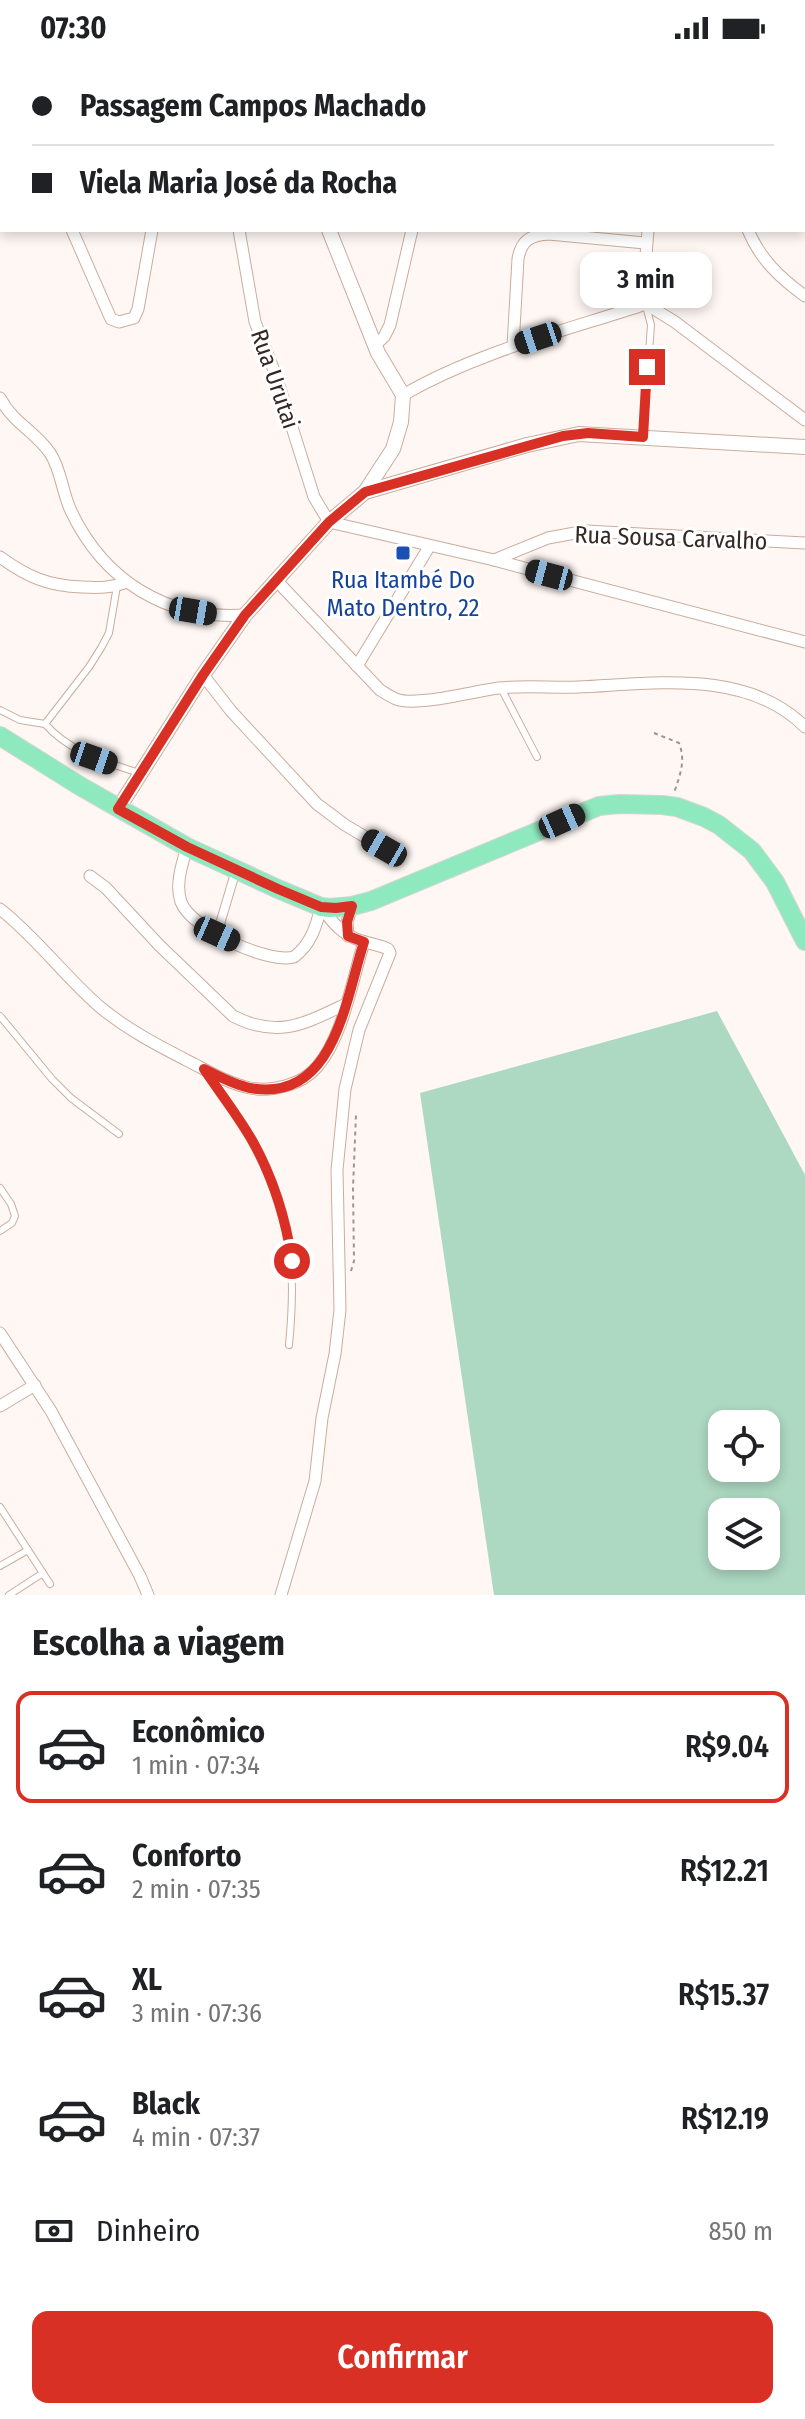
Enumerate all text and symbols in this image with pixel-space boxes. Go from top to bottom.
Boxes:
text: 07:30 [40,10,107,46]
text: Passagem Campos Machado [80,88,426,124]
text: Viela Maria José da Rocha [80,165,397,201]
callout: 3 min [581,251,713,307]
text: 3 min [617,264,675,295]
car [511,319,565,357]
street label: Rua Urutai [245,325,305,433]
route end [629,349,665,385]
street label: Rua Sousa Carvalho [574,521,768,555]
marker: Rua Itambé Do Mato Dentro, 22 [394,544,412,562]
car [523,557,575,593]
place label: Rua Itambé Do Mato Dentro, 22 [327,566,479,622]
car [167,595,219,627]
car [67,739,121,777]
car [535,800,589,842]
car [357,826,411,870]
car [190,913,244,955]
route start [274,1243,310,1279]
map controls [708,1410,780,1570]
button: locate [708,1410,780,1482]
button: layers [708,1498,780,1570]
text: Escolha a viagem [32,1621,285,1665]
icon: car [36,1711,108,1783]
text: Econômico [132,1714,265,1750]
text: R$9.04 [685,1729,769,1765]
text: 1 min · 07:34 [132,1750,260,1781]
icon: car [36,1835,108,1907]
text: Conforto [132,1838,241,1874]
text: R$12.21 [680,1853,769,1889]
text: 2 min · 07:35 [132,1874,261,1905]
icon: car [36,1959,108,2031]
text: XL [132,1962,162,1998]
text: R$15.37 [678,1977,769,2013]
text: 3 min · 07:36 [132,1998,262,2029]
icon: car [36,2083,108,2155]
text: Black [132,2086,200,2122]
text: R$12.19 [681,2101,769,2137]
text: 4 min · 07:37 [132,2122,260,2153]
icon: cash [32,2209,76,2253]
text: Dinheiro [96,2213,200,2249]
text: 850 m [708,2216,773,2247]
button: Confirmar [32,2311,773,2403]

